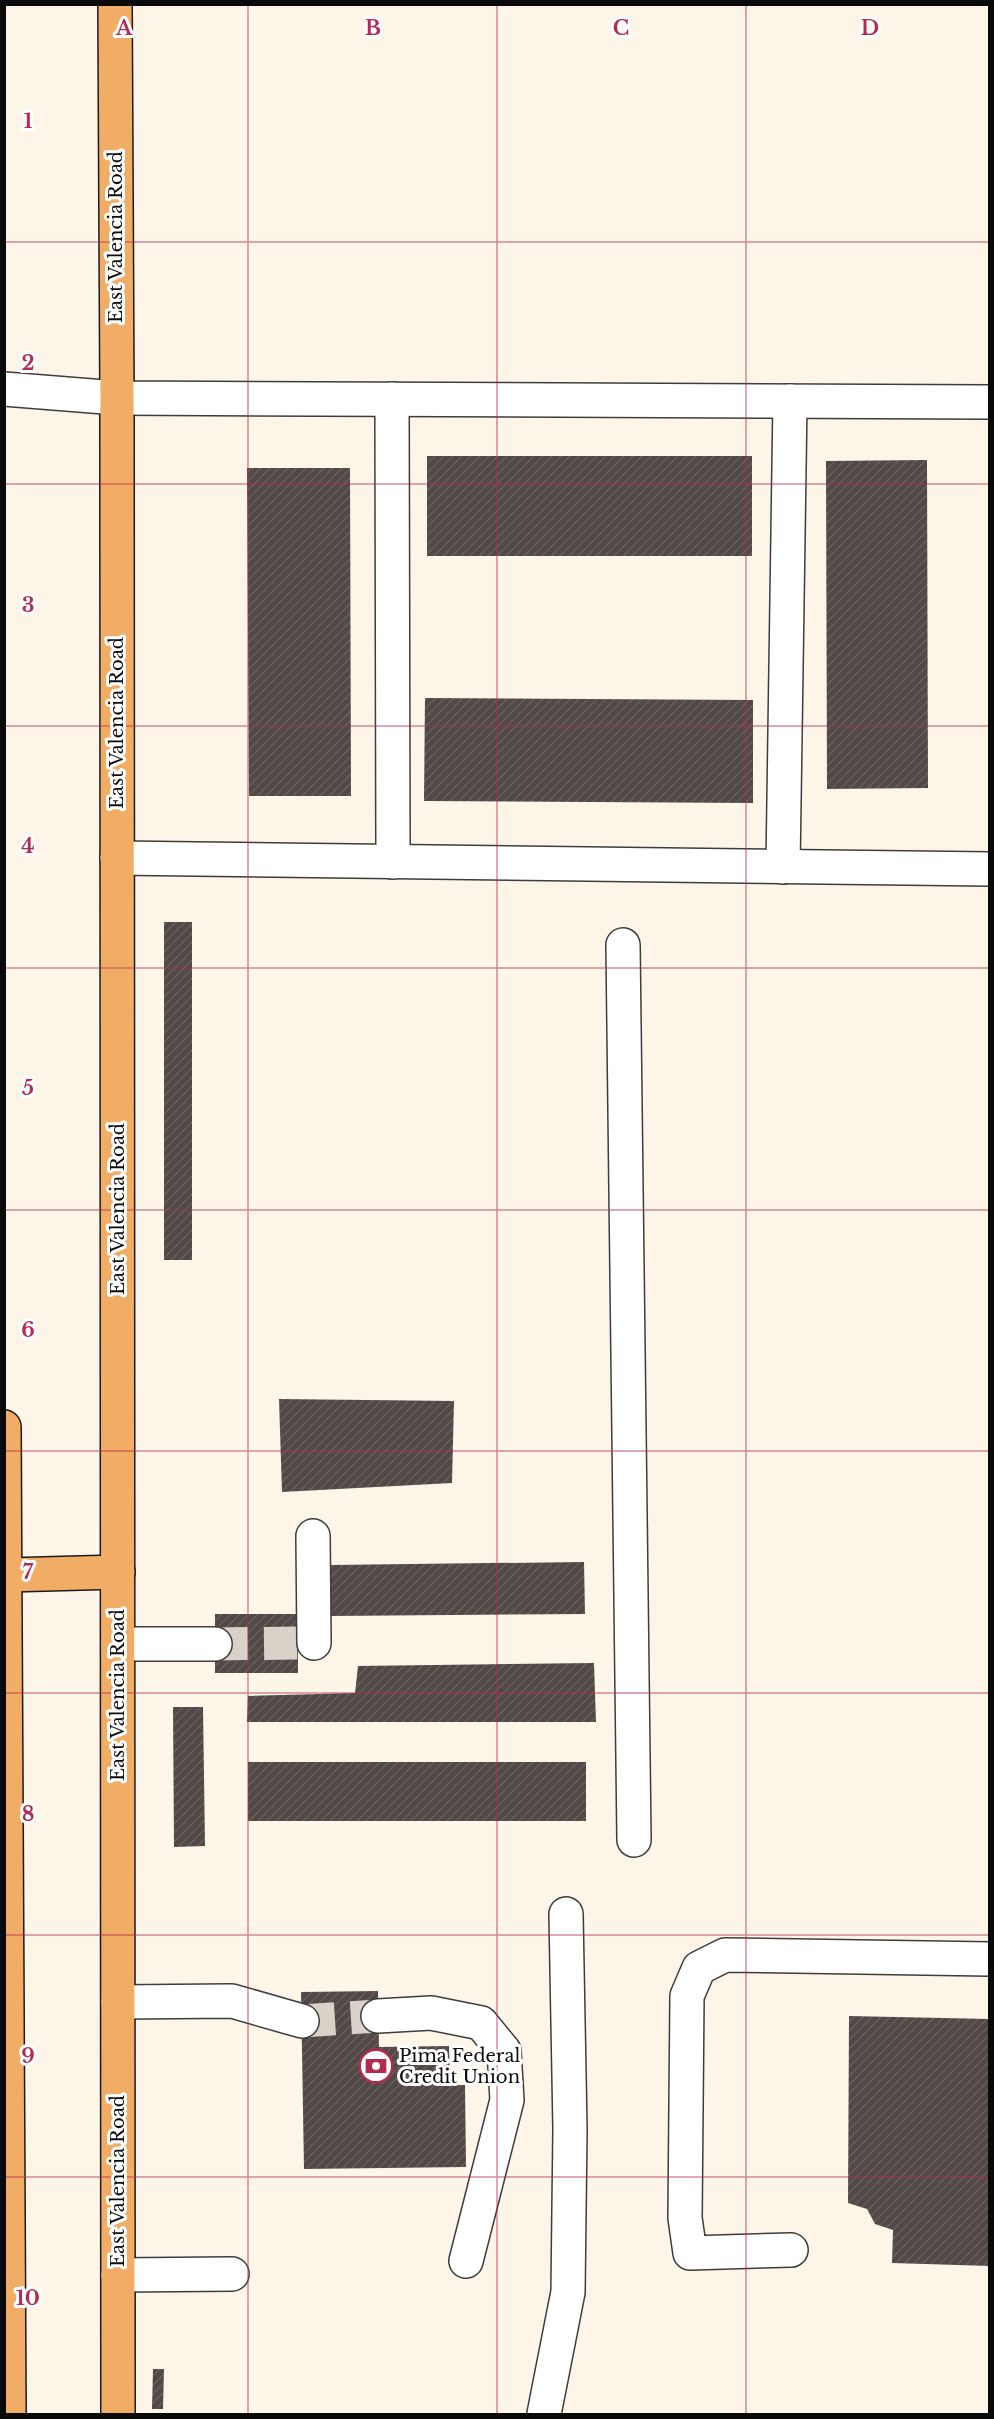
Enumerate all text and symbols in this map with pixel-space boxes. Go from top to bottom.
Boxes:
text: A [115,16,133,40]
text: B [365,16,381,40]
text: C [613,16,629,40]
text: D [861,16,879,40]
text: 1 [24,109,33,133]
street label: East Valencia Road [105,151,127,323]
text: 2 [21,351,35,375]
text: 3 [22,593,34,617]
street label: East Valencia Road [106,637,128,809]
text: 4 [21,834,35,858]
text: 5 [22,1076,34,1100]
street label: East Valencia Road [107,1123,129,1295]
text: 6 [21,1318,35,1342]
text: 7 [23,1560,34,1584]
street label: East Valencia Road [107,1609,129,1781]
text: 8 [22,1802,34,1826]
text: 9 [21,2044,35,2068]
place label: Pima Federal Credit Union [399,2045,520,2088]
bank icon: Pima Federal Credit Union [358,2048,394,2084]
street label: East Valencia Road [107,2095,129,2267]
text: 10 [16,2286,40,2310]

